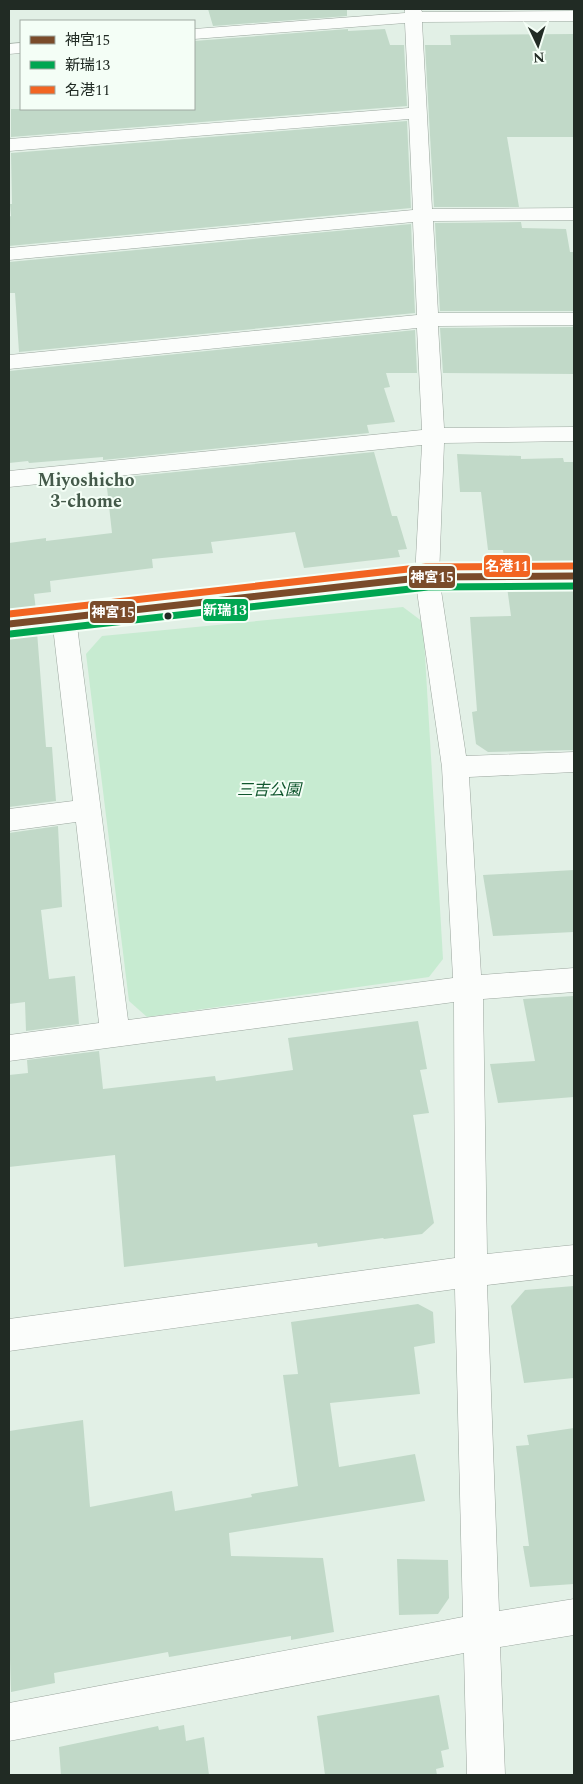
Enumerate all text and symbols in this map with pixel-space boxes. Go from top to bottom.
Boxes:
legend [20,20,195,110]
north arrow [513,20,563,70]
text: 神宮15 [65,29,110,52]
text: N [532,47,545,68]
text: 新瑞13 [65,54,111,77]
text: 名港11 [65,79,110,102]
district label: Miyoshicho 3-chome [37,467,135,515]
line badge: 名港11 [483,554,531,578]
text: 名港11 [485,556,529,577]
line badge: 神宮15 [408,565,456,589]
text: 神宮15 [410,567,454,588]
line badge: 新瑞13 [202,598,249,622]
line badge: 神宮15 [89,600,136,624]
text: 新瑞13 [203,600,247,621]
text: 神宮15 [91,602,135,623]
unlabelled marker [163,611,173,621]
park label: 三吉公園 [237,778,303,802]

